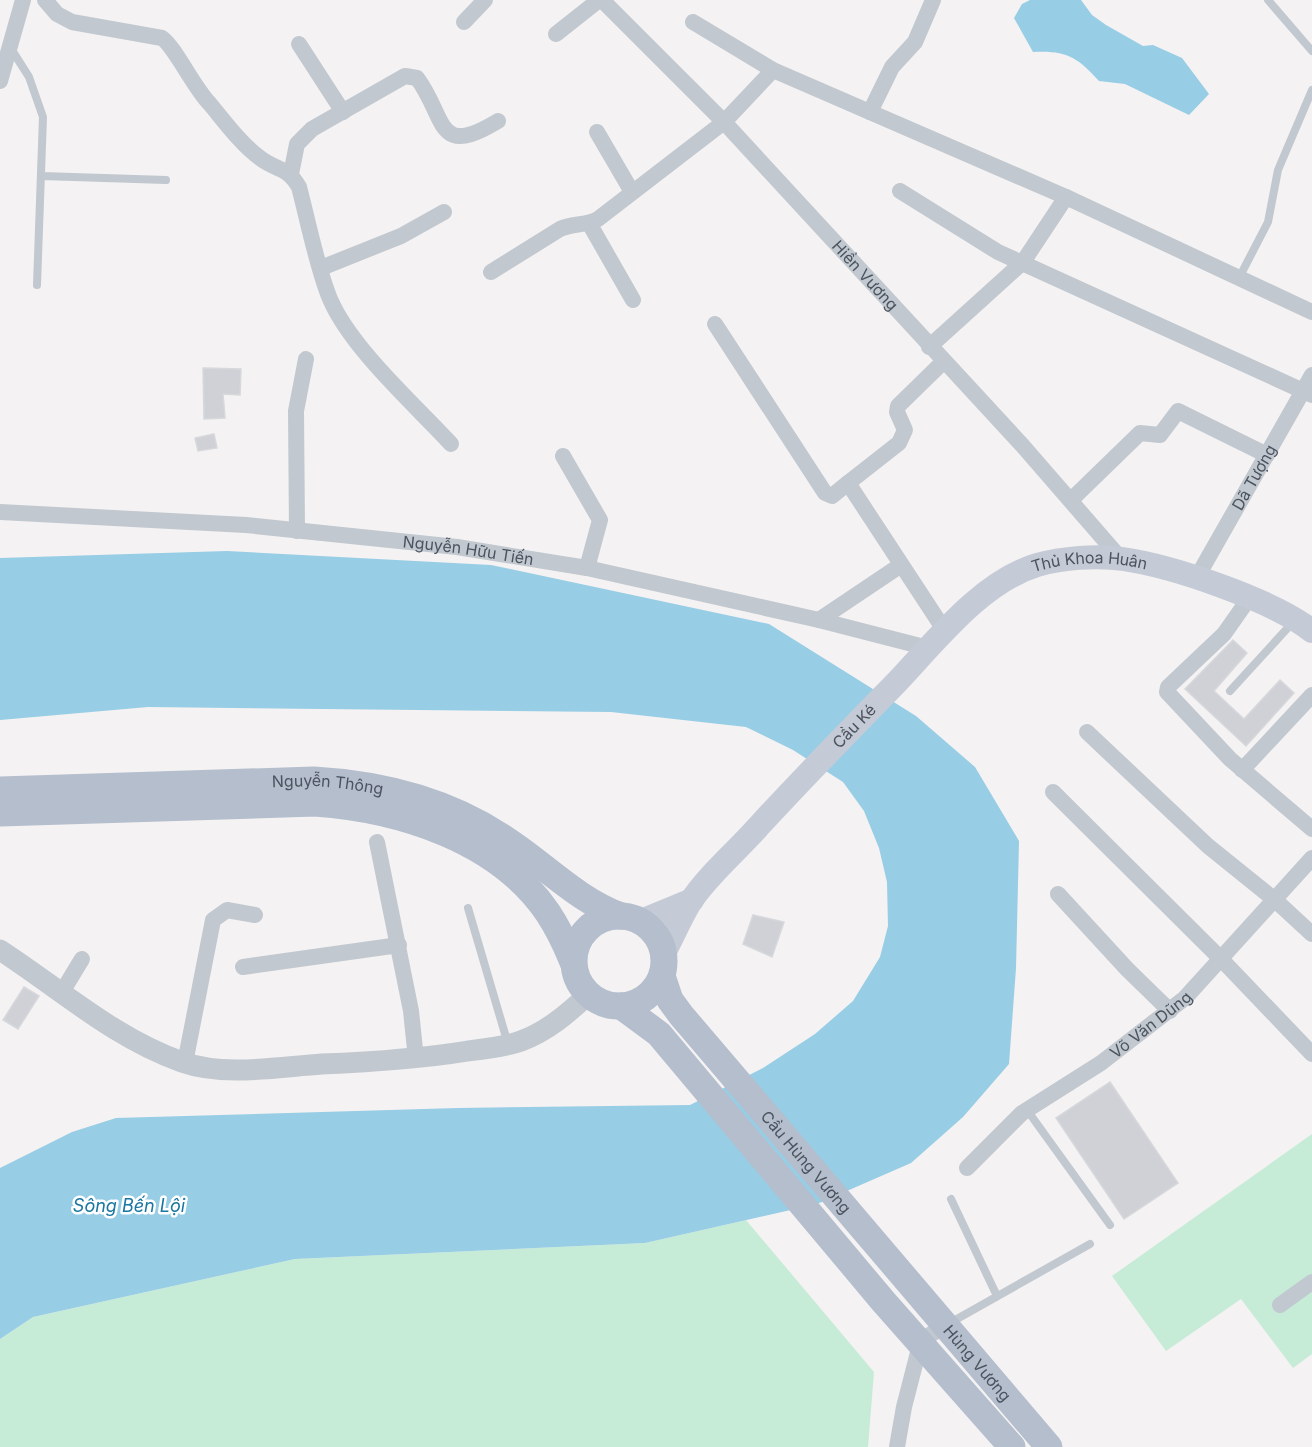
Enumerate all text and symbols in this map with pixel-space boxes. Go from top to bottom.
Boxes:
street label: Hiền Vương [828,236,903,314]
street label: Dã Tượng [1227,441,1280,514]
street label: Nguyễn Hữu Tiến [402,531,535,569]
street label: Thủ Khoa Huân [1029,547,1149,576]
street label: Cầu Ké [828,700,880,752]
street label: Nguyễn Thông [272,770,385,799]
street label: Võ Văn Dũng [1106,987,1196,1062]
street label: Cầu Hùng Vương [757,1106,856,1218]
water label: Sông Bến Lội [73,1195,186,1216]
street label: Hùng Vương [939,1321,1016,1405]

